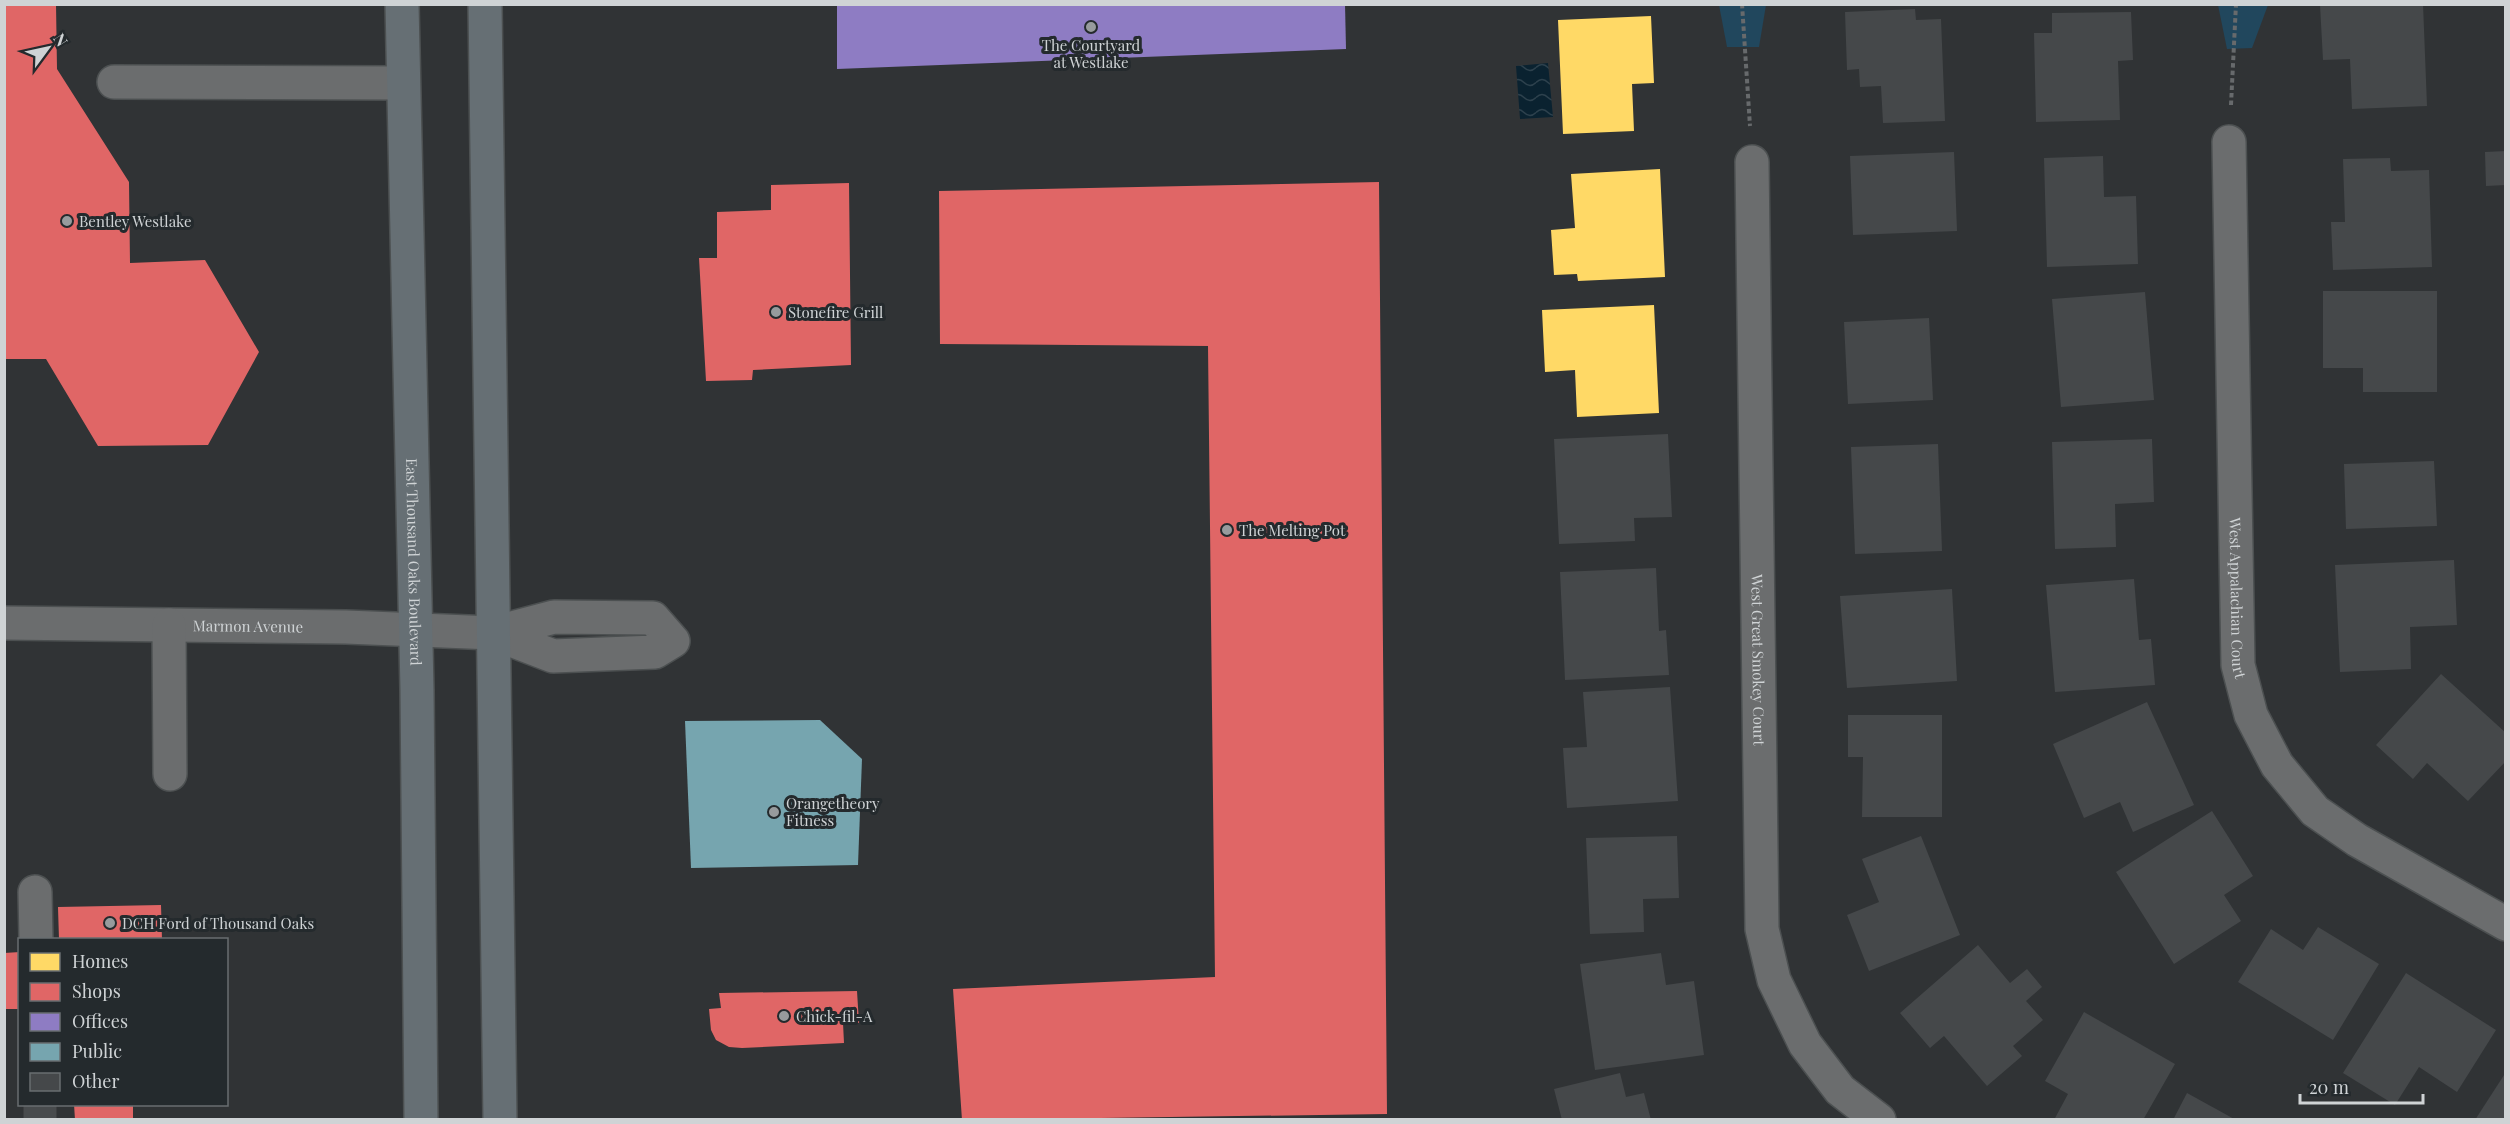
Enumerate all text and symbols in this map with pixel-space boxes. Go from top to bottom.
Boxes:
north arrow [18,18,78,78]
marker: The Courtyard at Westlake [1084,20,1098,34]
text: N [49,29,73,50]
place label: The Courtyard at Westlake [1042,35,1141,72]
place label: Bentley Westlake [79,211,192,231]
marker: Bentley Westlake [60,214,74,228]
place label: Stonefire Grill [788,302,883,322]
marker: Stonefire Grill [769,305,783,319]
street label: East Thousand Oaks Boulevard [402,458,426,666]
street label: West Appalachian Court [2225,516,2251,681]
place label: The Melting Pot [1239,520,1346,540]
marker: The Melting Pot [1220,523,1234,537]
street label: West Great Smokey Court [1747,573,1770,747]
street label: Marmon Avenue [193,615,303,636]
place label: Orangetheory Fitness [786,793,880,830]
marker: Orangetheory Fitness [767,805,781,819]
place label: DCH Ford of Thousand Oaks [122,913,314,933]
marker: DCH Ford of Thousand Oaks [103,916,117,930]
legend [18,938,228,1106]
text: Homes [72,949,128,973]
text: Shops [72,979,121,1003]
place label: Chick-fil-A [796,1006,873,1026]
text: Offices [72,1009,128,1033]
marker: Chick-fil-A [777,1009,791,1023]
text: Public [72,1039,122,1063]
scale bar [2300,1067,2423,1105]
text: Other [72,1069,119,1093]
text: 20 m [2309,1075,2349,1099]

